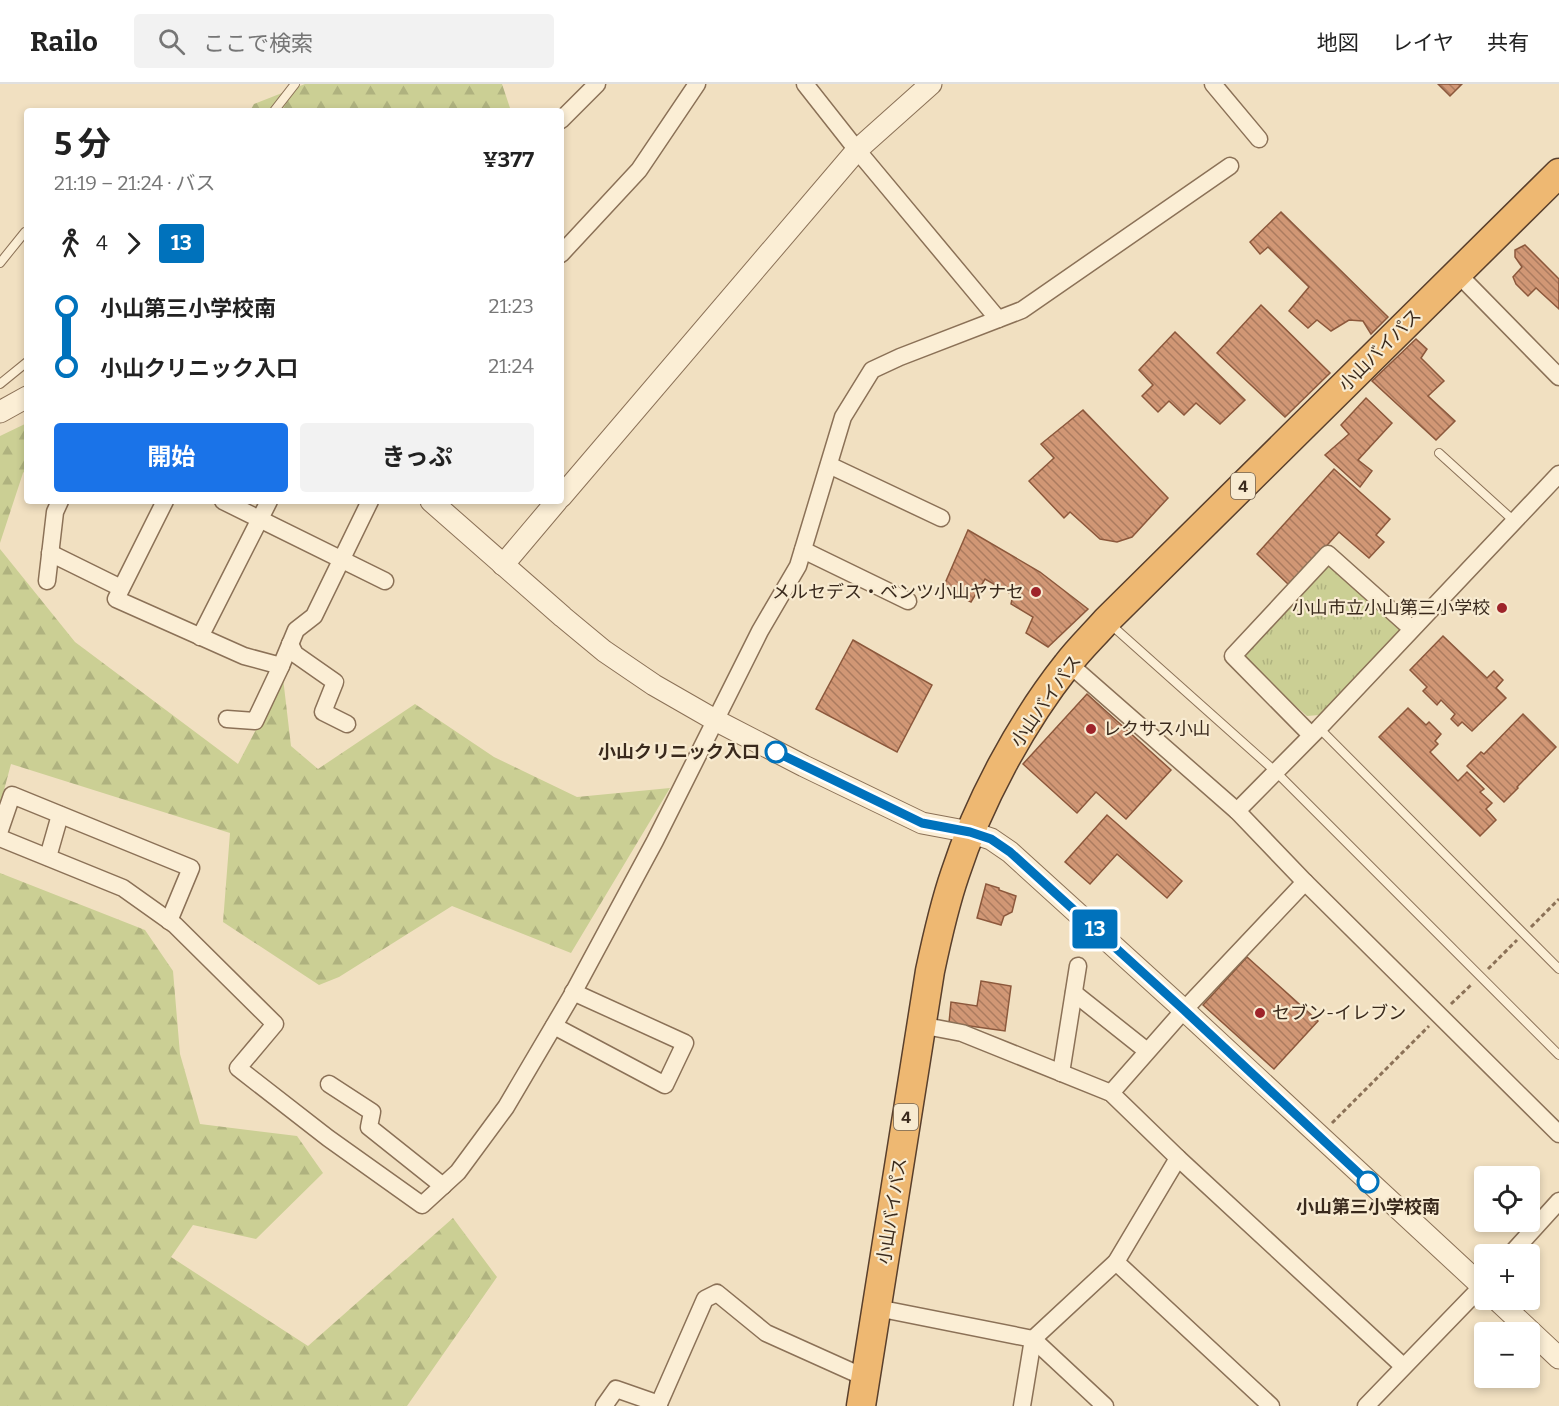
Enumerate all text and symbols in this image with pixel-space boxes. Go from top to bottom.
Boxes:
search box [134,14,554,68]
text: Railo [30,25,98,58]
icon: search [155,25,188,58]
text: ここで検索 [203,30,313,57]
text: 地図 [1317,30,1359,56]
text: レイヤ [1392,30,1454,56]
text: 共有 [1487,30,1529,56]
text: 5 分 [54,124,111,164]
text: ¥377 [483,146,534,173]
text: 21:19 – 21:24 · バス [54,171,215,195]
icon: walk [54,227,87,260]
icon: forward [117,227,150,260]
text: 13 [171,230,192,256]
text: 4 [96,231,108,255]
text: 21:23 [489,294,534,318]
text: 小山第三小学校南 [100,295,276,322]
street label: 小山バイパス [1334,304,1426,396]
text: 21:24 [488,354,534,378]
text: 小山クリニック入口 [100,355,298,382]
button: 開始 [54,423,288,492]
button: きっぷ [300,423,534,492]
road number: 4 [1231,473,1255,499]
place label: メルセデス・ベンツ小山ヤナセ [772,581,1024,603]
marker: メルセデス・ベンツ小山ヤナセ [1029,585,1043,599]
place label: 小山市立小山第三小学校 [1292,597,1490,619]
marker: 小山市立小山第三小学校 [1495,601,1509,615]
street label: 小山バイパス [1006,651,1086,751]
place label: レクサス小山 [1103,718,1211,740]
marker: レクサス小山 [1084,722,1098,736]
place label: 小山クリニック入口 [598,741,760,763]
marker: 小山クリニック入口 [765,741,787,763]
line badge: 13 [1068,910,1122,948]
text: 13 [1084,916,1106,942]
place label: セブン-イレブン [1272,1002,1406,1024]
marker: セブン-イレブン [1253,1006,1267,1020]
road number: 4 [894,1104,918,1130]
street label: 小山バイパス [873,1156,911,1266]
map controls [1474,1166,1540,1388]
button: locate [1474,1166,1540,1232]
marker: 小山第三小学校南 [1357,1171,1379,1193]
place label: 小山第三小学校南 [1296,1196,1440,1218]
button: + [1474,1244,1540,1310]
button: − [1474,1322,1540,1388]

